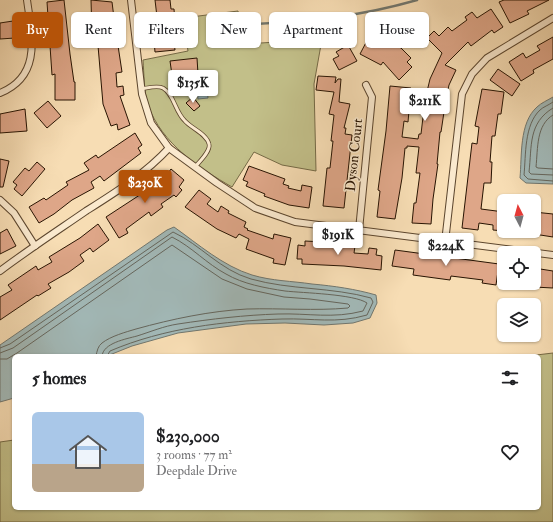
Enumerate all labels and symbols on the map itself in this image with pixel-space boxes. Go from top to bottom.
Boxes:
pin: $135K [165,70,221,104]
pin: $211K [397,88,453,122]
street label: Dyson Court [342,117,367,192]
pin: $230K [117,170,173,204]
north arrow [497,194,541,238]
pin: $191K [310,222,366,256]
pin: $224K [418,233,474,267]

